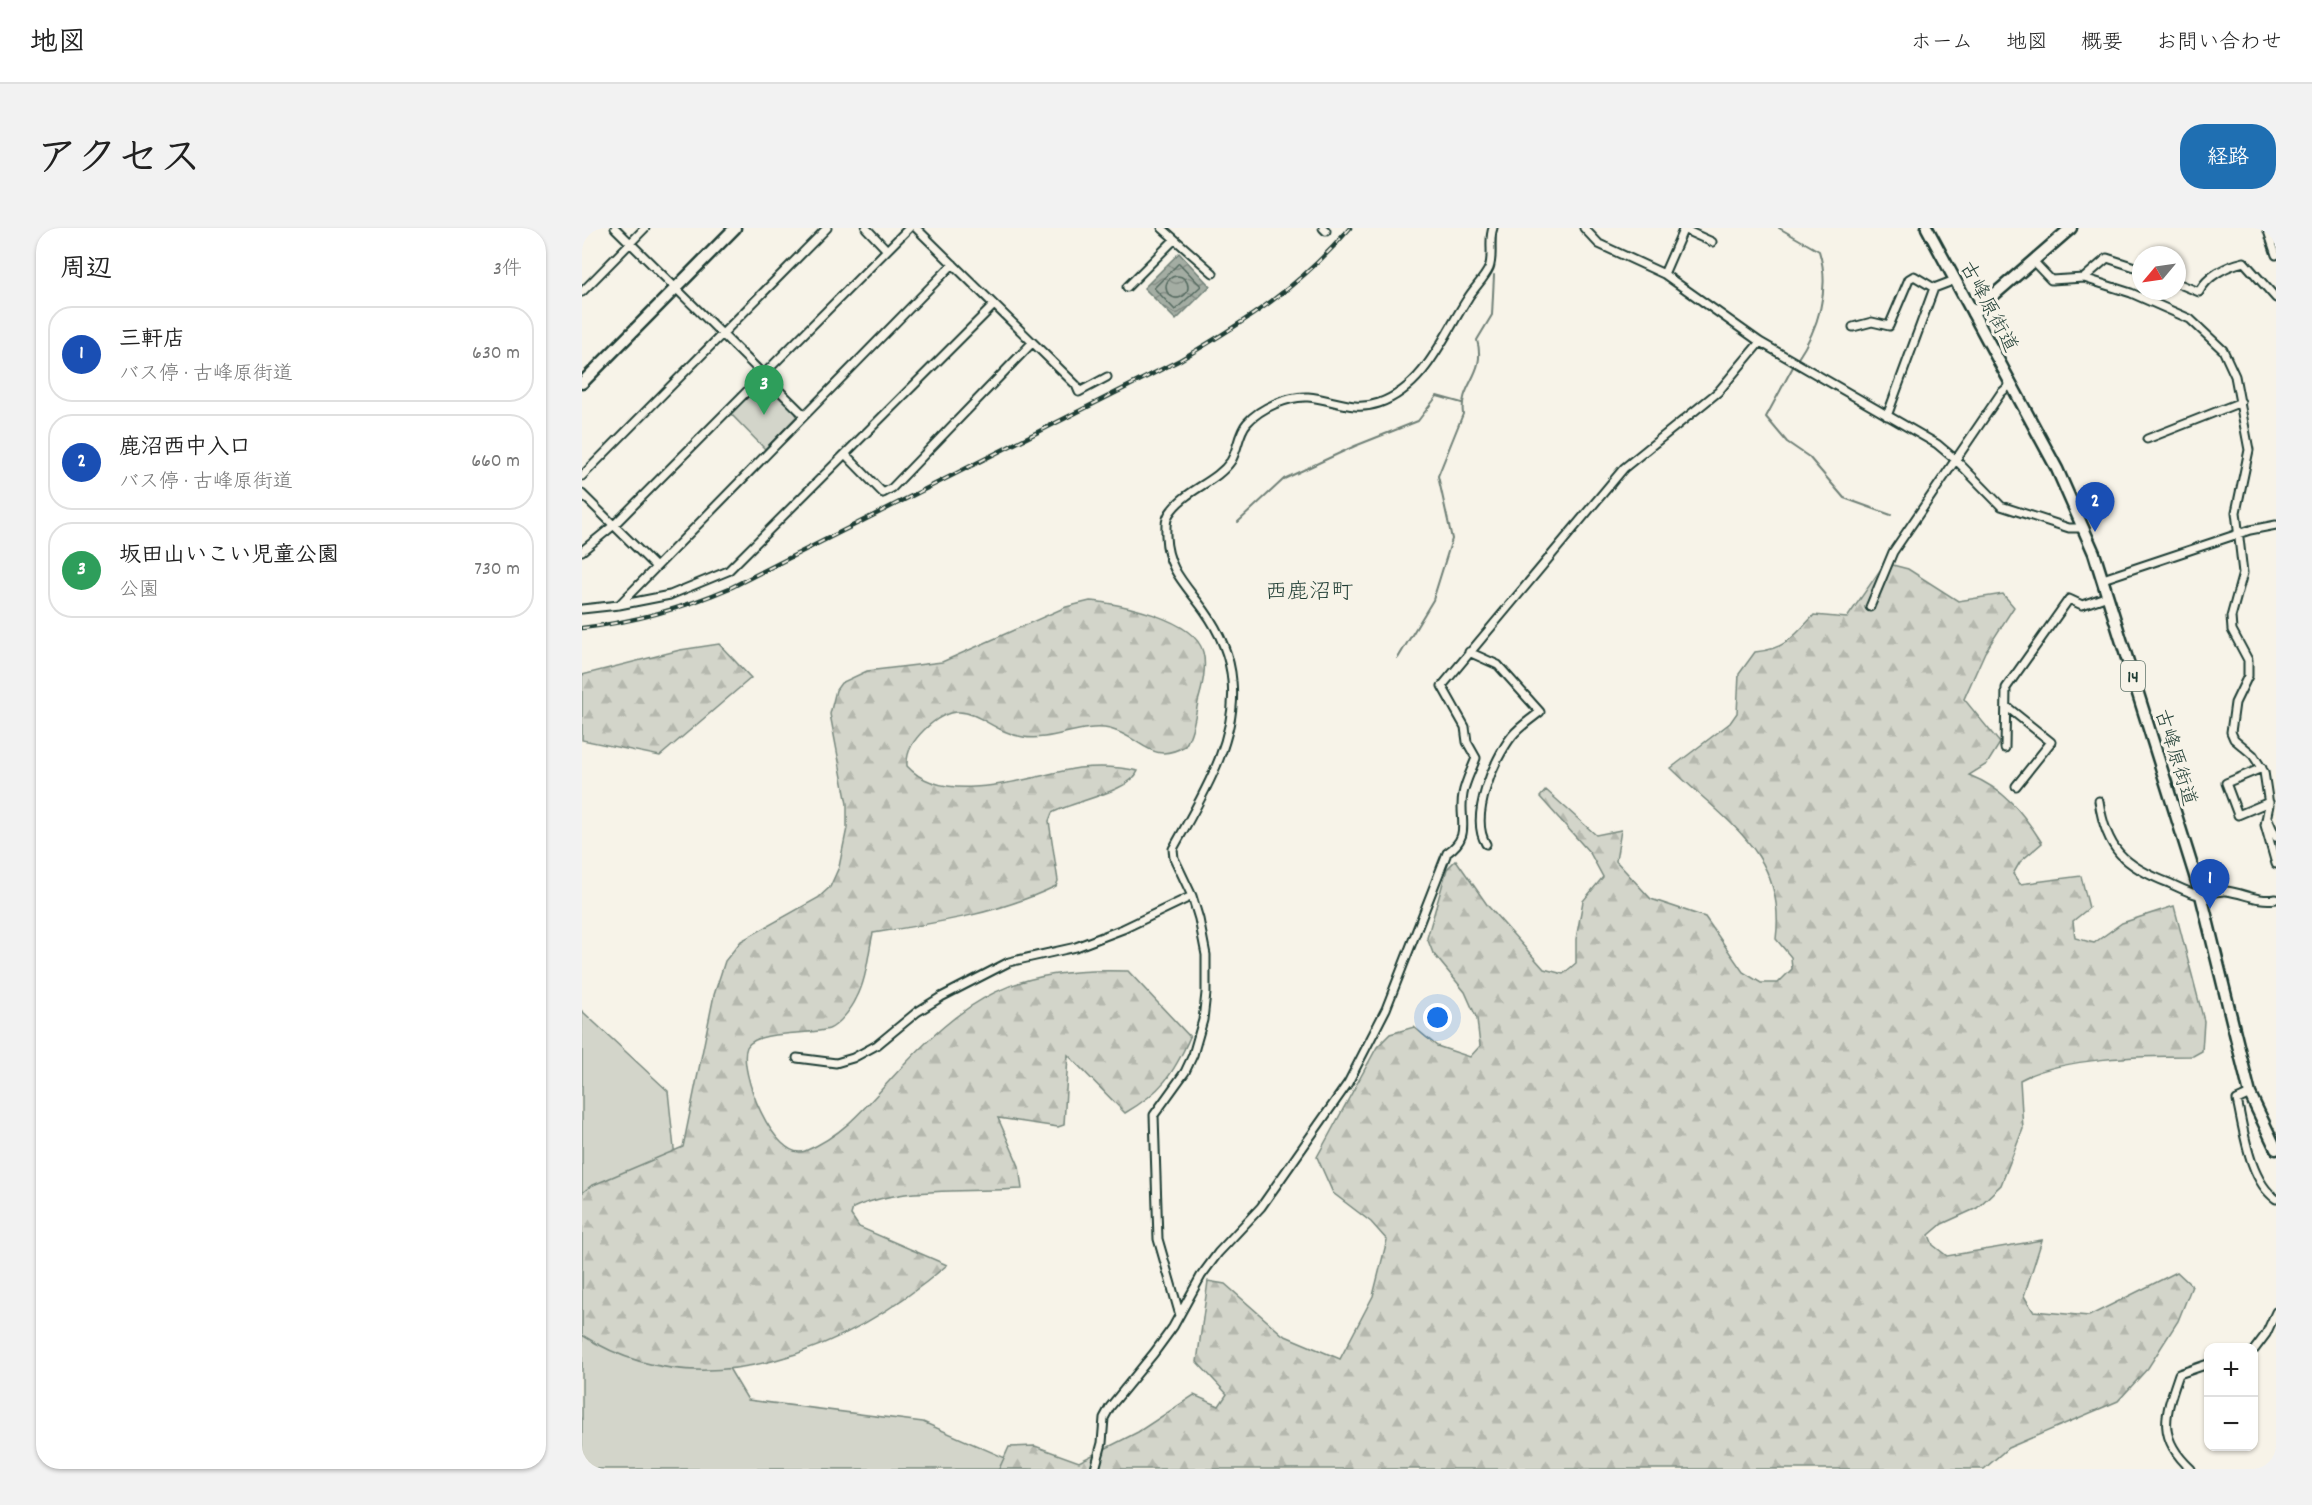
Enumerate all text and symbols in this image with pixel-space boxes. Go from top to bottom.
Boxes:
text: 地図 [30,25,86,65]
text: ホーム [1911,29,1973,59]
text: 地図 [2006,29,2048,59]
text: 概要 [2081,29,2123,59]
text: お問い合わせ [2156,29,2282,59]
button: 経路 [2180,124,2276,189]
text: アクセス [36,132,201,192]
north arrow [2132,246,2186,300]
text: 周辺 [60,252,112,289]
text: 3件 [493,256,522,284]
street label: 古峰原街道 [1952,257,2023,358]
text: 三軒店 [119,325,185,356]
text: 1 [79,340,84,368]
text: 630 m [472,340,520,368]
text: バス停 · 古峰原街道 [119,361,293,389]
pin: 3 [744,366,783,415]
text: 鹿沼西中入口 [119,433,251,464]
text: 2 [77,448,86,476]
text: 660 m [471,448,520,476]
text: バス停 · 古峰原街道 [119,469,293,497]
pin: 2 [2076,482,2114,532]
text: 坂田山いこい児童公園 [119,541,339,572]
text: 3 [77,556,86,584]
text: 730 m [474,556,520,584]
text: 公園 [119,577,159,605]
district label: 西鹿沼町 [1265,578,1353,609]
road number: 14 [2121,661,2145,691]
street label: 古峰原街道 [2146,706,2202,810]
pin: 1 [2190,860,2230,909]
your location [1423,1003,1452,1032]
map controls [2204,1343,2258,1451]
button: + [2204,1343,2258,1397]
button: − [2204,1397,2258,1451]

